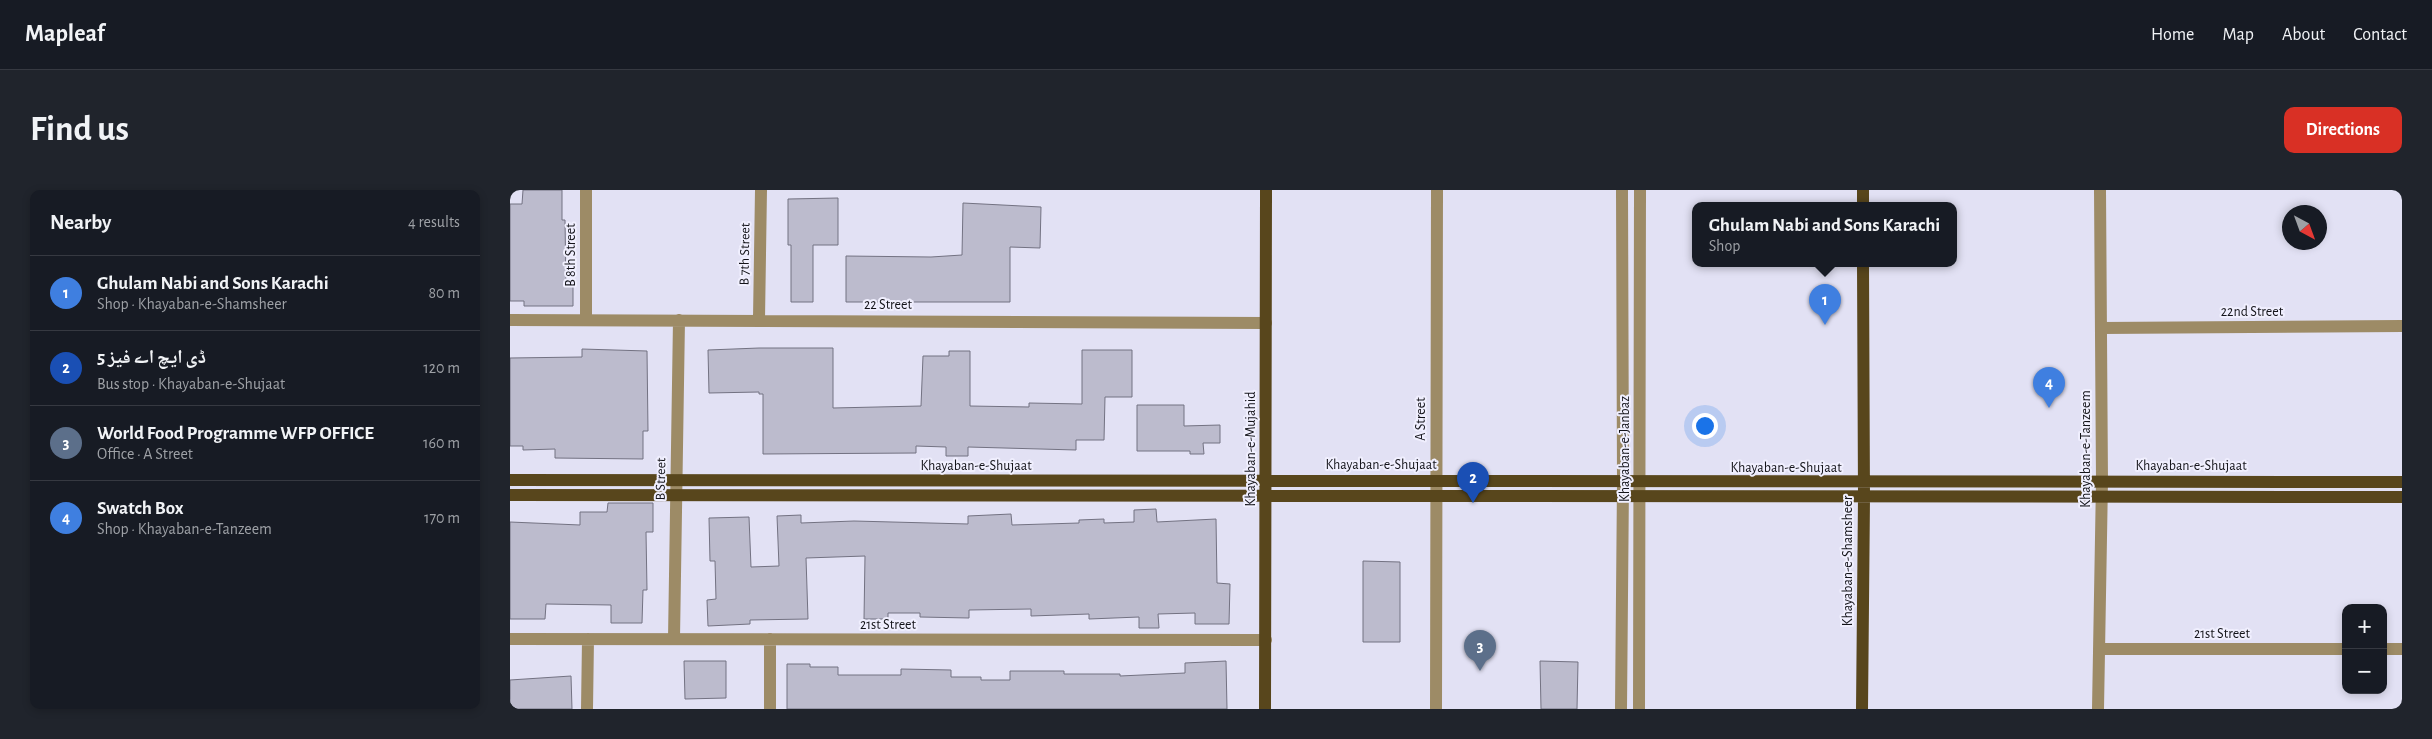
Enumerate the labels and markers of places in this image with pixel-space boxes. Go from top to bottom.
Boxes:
pin: 1 [1809,284,1841,325]
pin: 4 [2033,367,2065,408]
pin: 2 [1457,462,1489,503]
pin: 3 [1464,630,1496,671]

